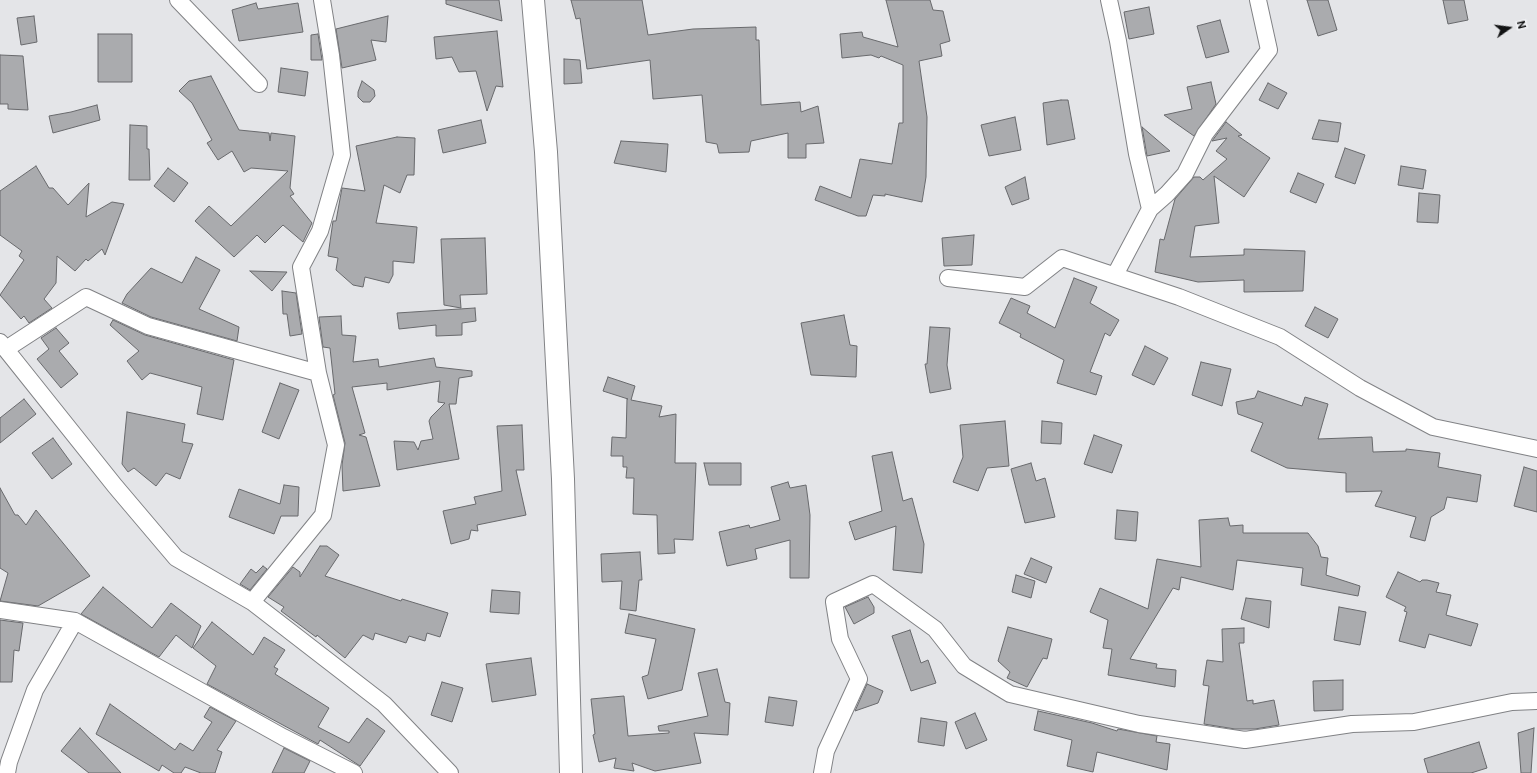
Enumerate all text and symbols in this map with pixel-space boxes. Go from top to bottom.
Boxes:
north arrow [1489,8,1529,48]
text: N [1514,20,1528,30]

